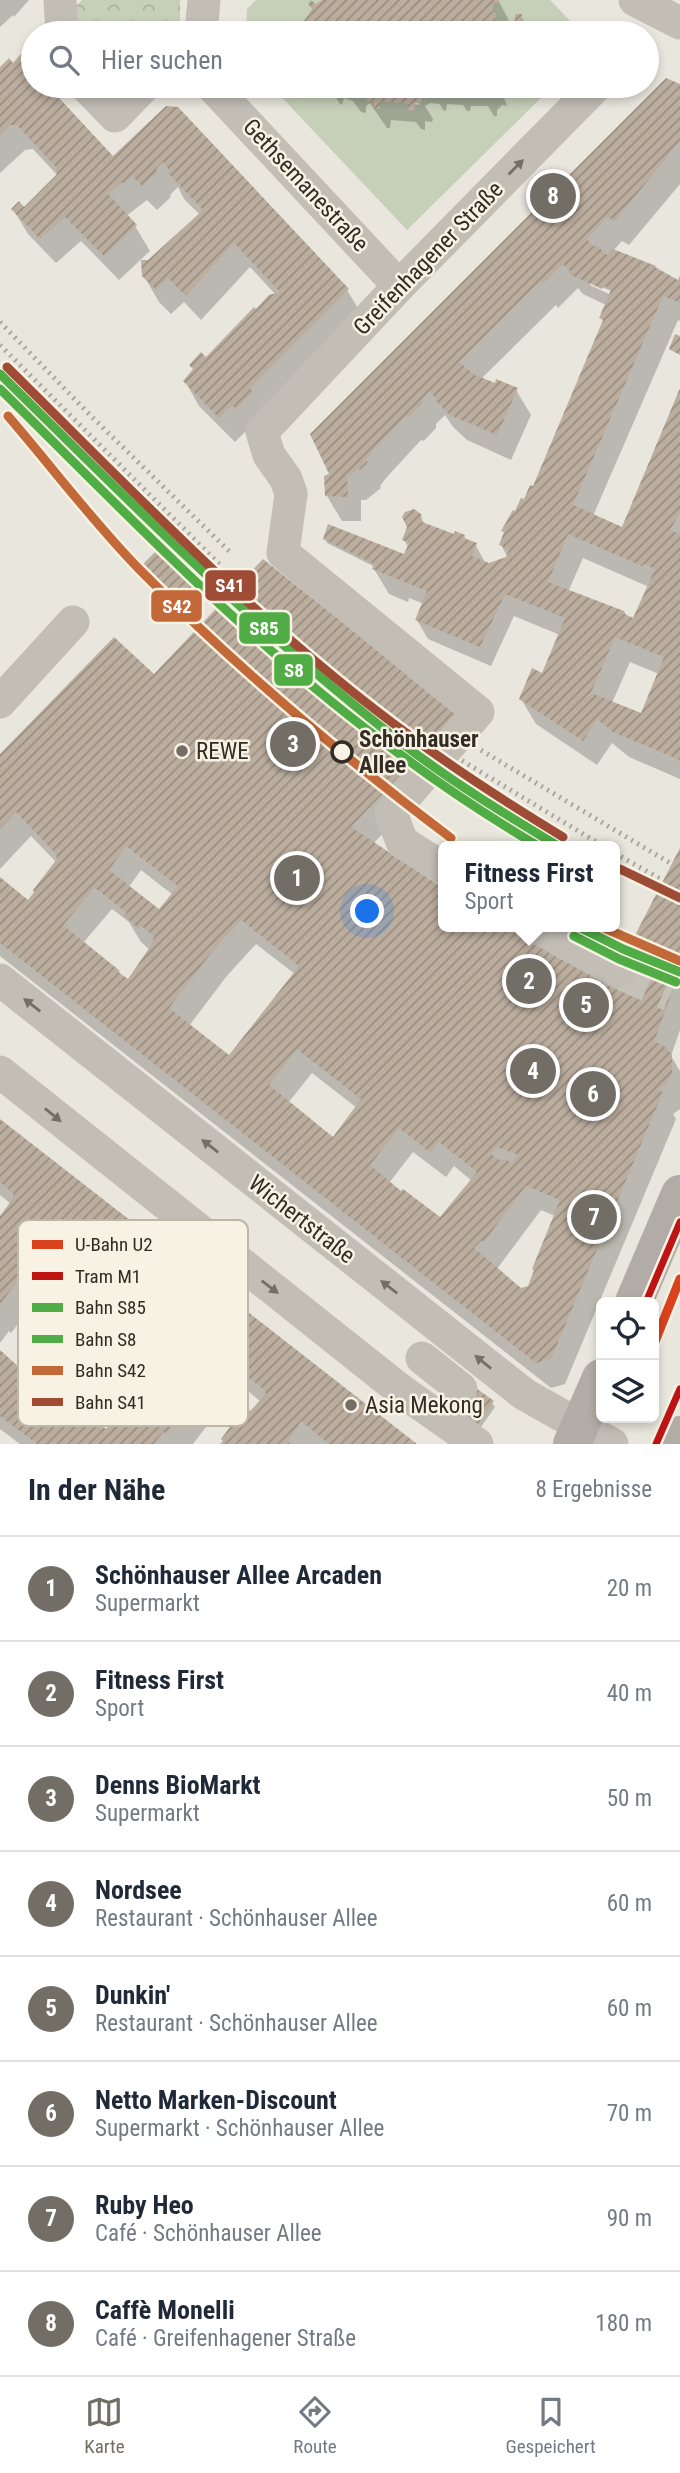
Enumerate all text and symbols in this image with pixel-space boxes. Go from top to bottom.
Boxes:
search box [21,21,659,98]
icon: search [45,41,83,79]
text: Hier suchen [101,45,223,75]
street label: Gethsemanestraße [237,113,374,257]
one-way arrow [507,160,524,176]
pin: 8 [530,170,576,222]
street label: Greifenhagener Straße [348,176,509,341]
line badge: S41 [204,569,257,602]
text: S41 [215,574,245,597]
line badge: S42 [150,589,203,623]
text: S42 [162,595,192,618]
line badge: S85 [238,611,291,645]
text: S85 [249,617,279,640]
line badge: S8 [273,653,314,687]
text: S8 [284,659,304,682]
pin: 3 [270,718,316,770]
place label: Schönhauser Allee [359,726,479,779]
place label: REWE [196,738,249,765]
marker: Schönhauser Allee [331,741,353,763]
marker: REWE [174,743,190,759]
popup [438,841,620,932]
pin: 1 [274,852,320,904]
text: Fitness First [464,858,594,888]
text: Sport [464,888,514,915]
your location [350,894,384,928]
pin: 2 [506,955,552,1007]
pin: 5 [563,979,609,1031]
one-way arrow [23,998,41,1013]
pin: 4 [510,1045,556,1097]
pin: 6 [570,1068,616,1120]
one-way arrow [44,1107,62,1122]
one-way arrow [202,1139,220,1154]
street label: Wichertstraße [243,1170,360,1269]
pin: 7 [571,1191,617,1243]
legend [18,1220,248,1426]
text: U-Bahn U2 [75,1233,153,1256]
text: Tram M1 [75,1265,141,1288]
one-way arrow [260,1279,278,1294]
one-way arrow [380,1281,398,1295]
text: Bahn S85 [75,1296,146,1319]
map controls [596,1297,659,1423]
button: locate [596,1297,659,1360]
text: Bahn S8 [75,1328,136,1351]
one-way arrow [475,1354,493,1369]
text: Bahn S42 [75,1359,146,1382]
button: layers [596,1360,659,1423]
text: Bahn S41 [75,1391,146,1414]
place label: Asia Mekong [365,1392,483,1419]
marker: Asia Mekong [343,1397,359,1413]
text: In der Nähe [28,1472,165,1507]
text: 8 Ergebnisse [535,1476,652,1503]
text: Schönhauser Allee Arcaden [95,1560,382,1590]
text: 1 [45,1575,57,1602]
text: 20 m [607,1575,652,1602]
text: Supermarkt [95,1590,200,1617]
text: Fitness First [95,1665,224,1695]
text: 2 [45,1680,57,1707]
text: 40 m [607,1680,652,1707]
text: Sport [95,1695,144,1722]
text: Denns BioMarkt [95,1770,261,1800]
text: 3 [45,1785,57,1812]
text: 50 m [607,1785,652,1812]
text: Supermarkt [95,1800,200,1827]
text: Nordsee [95,1875,182,1905]
text: 4 [45,1890,57,1917]
text: 60 m [607,1890,652,1917]
text: Restaurant · Schönhauser Allee [95,1905,378,1932]
text: Dunkin' [95,1980,170,2010]
text: 5 [45,1995,57,2022]
text: 60 m [607,1995,652,2022]
text: Restaurant · Schönhauser Allee [95,2010,378,2037]
text: Netto Marken-Discount [95,2085,337,2115]
text: 6 [45,2100,57,2127]
text: 70 m [607,2100,652,2127]
text: Supermarkt · Schönhauser Allee [95,2115,384,2142]
text: Ruby Heo [95,2190,194,2220]
text: 7 [45,2205,57,2232]
text: 90 m [607,2205,652,2232]
text: Café · Schönhauser Allee [95,2220,322,2247]
text: Caffè Monelli [95,2295,235,2325]
text: 8 [45,2310,57,2337]
text: 180 m [595,2310,652,2337]
text: Café · Greifenhagener Straße [95,2325,356,2352]
tab: Karte [84,2393,125,2458]
tab: Route [293,2393,337,2458]
tab: Gespeichert [505,2393,596,2458]

